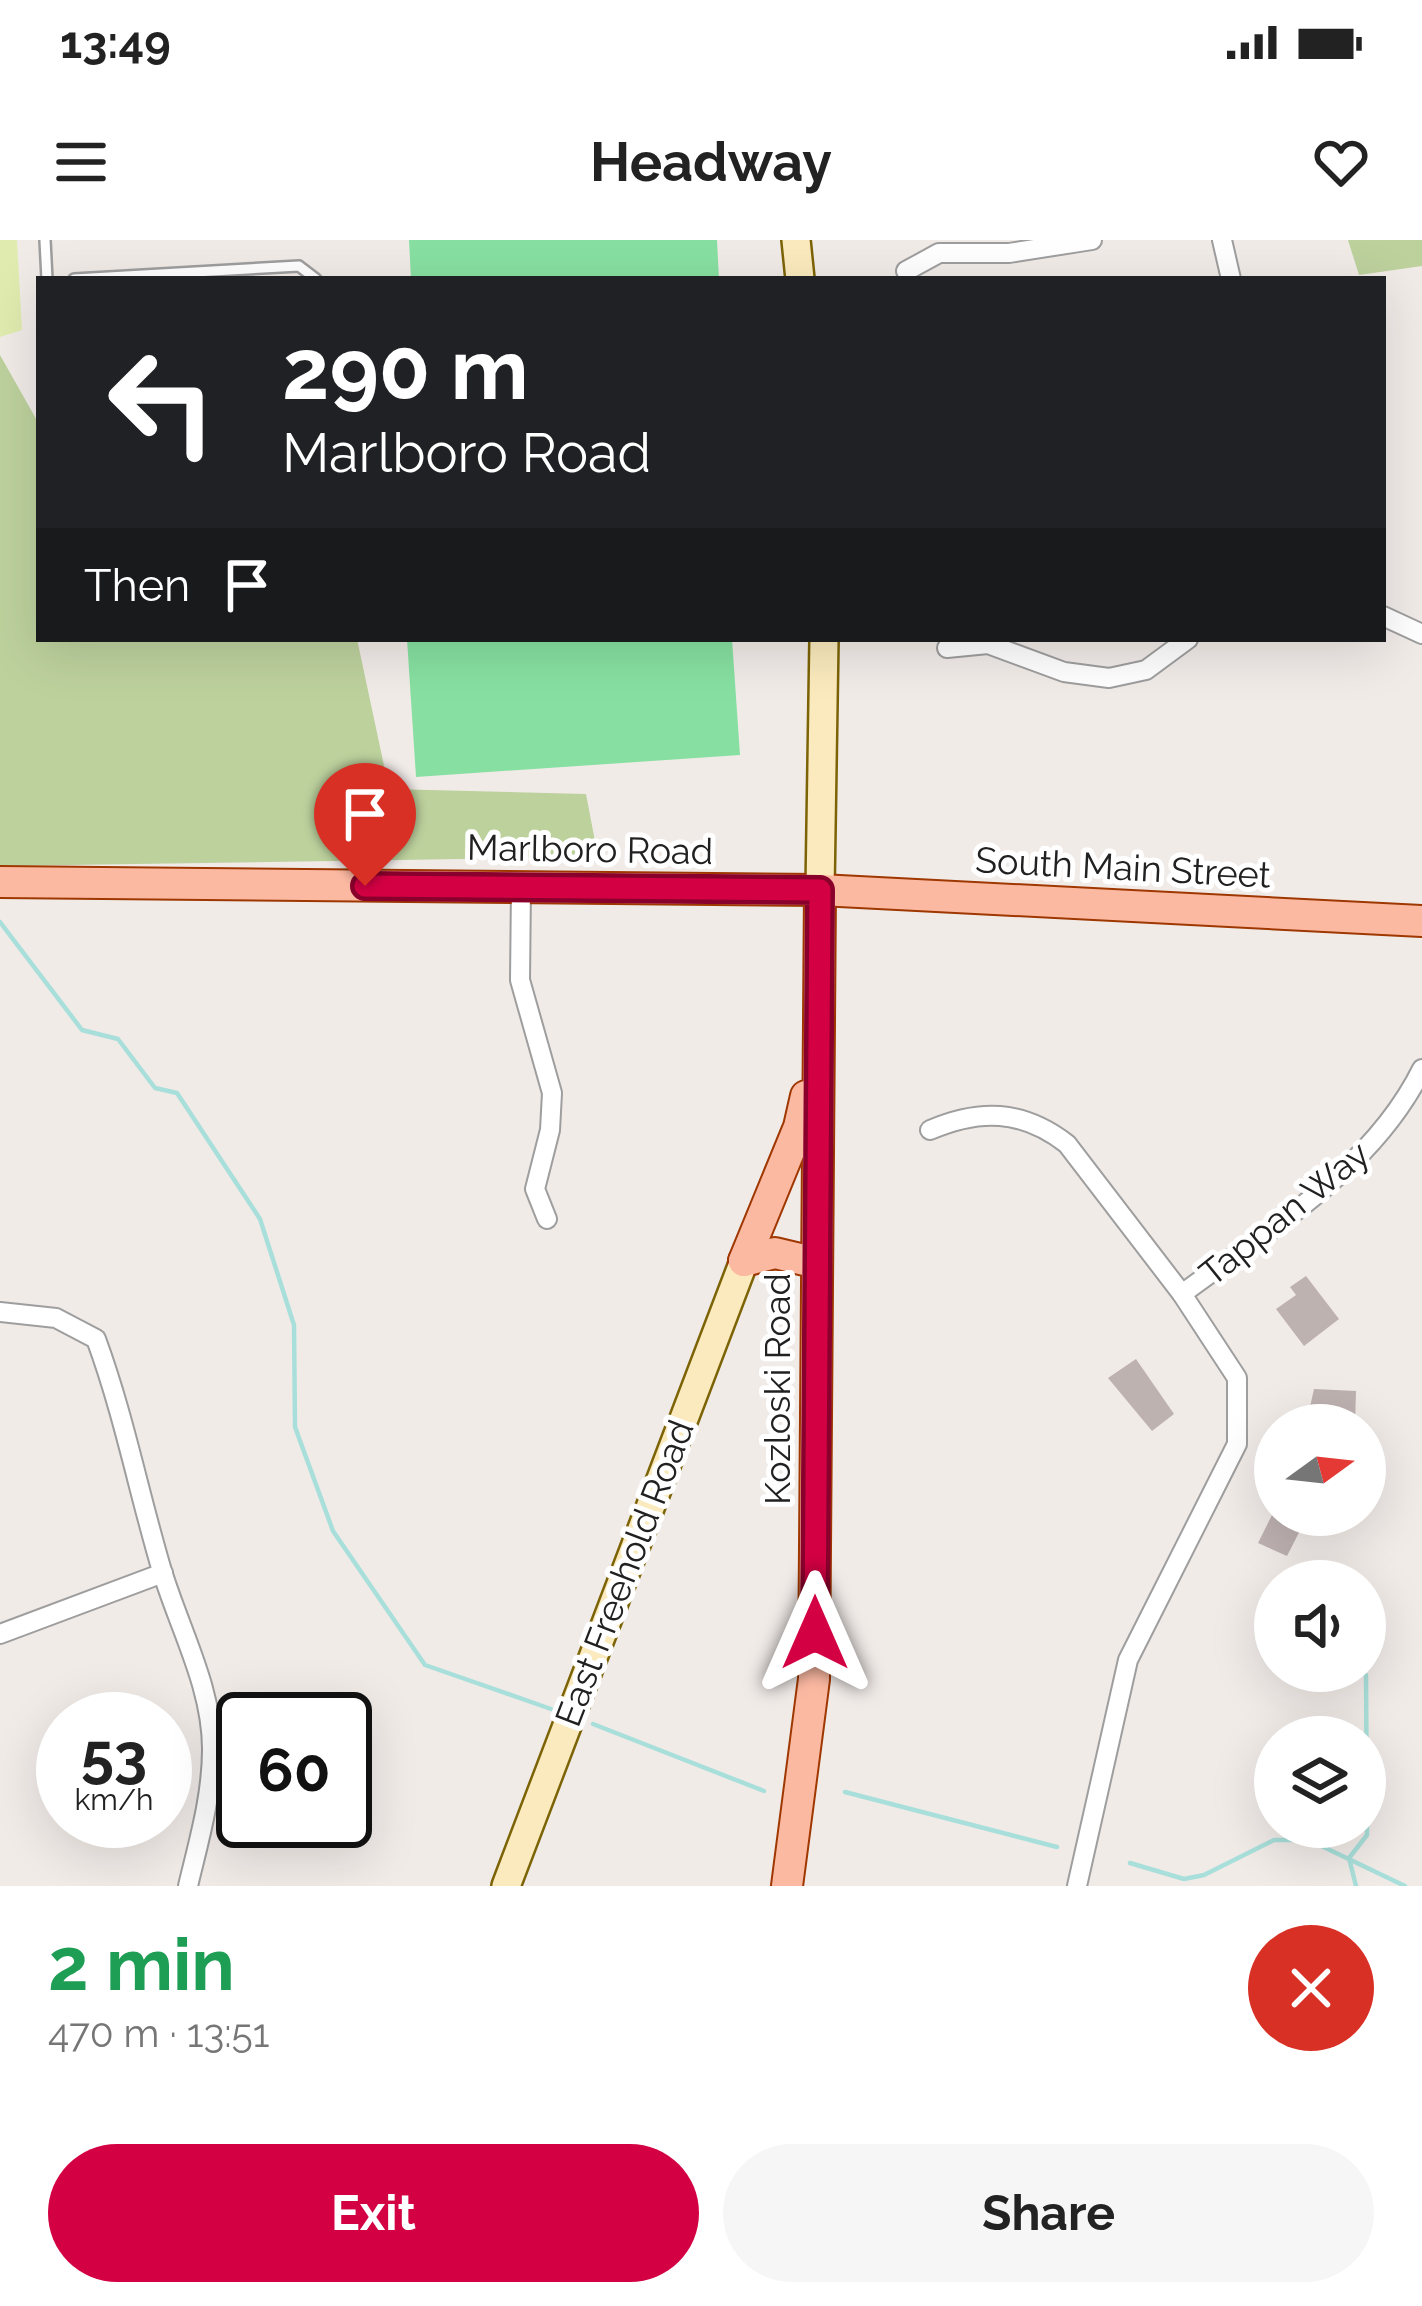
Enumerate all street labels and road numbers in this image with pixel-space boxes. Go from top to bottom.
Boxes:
street label: Marlboro Road [467,826,713,872]
street label: South Main Street [974,838,1272,896]
street label: Tappan Way [1191,1132,1377,1294]
street label: Kozloski Road [756,1273,798,1505]
street label: East Freehold Road [546,1414,702,1732]

